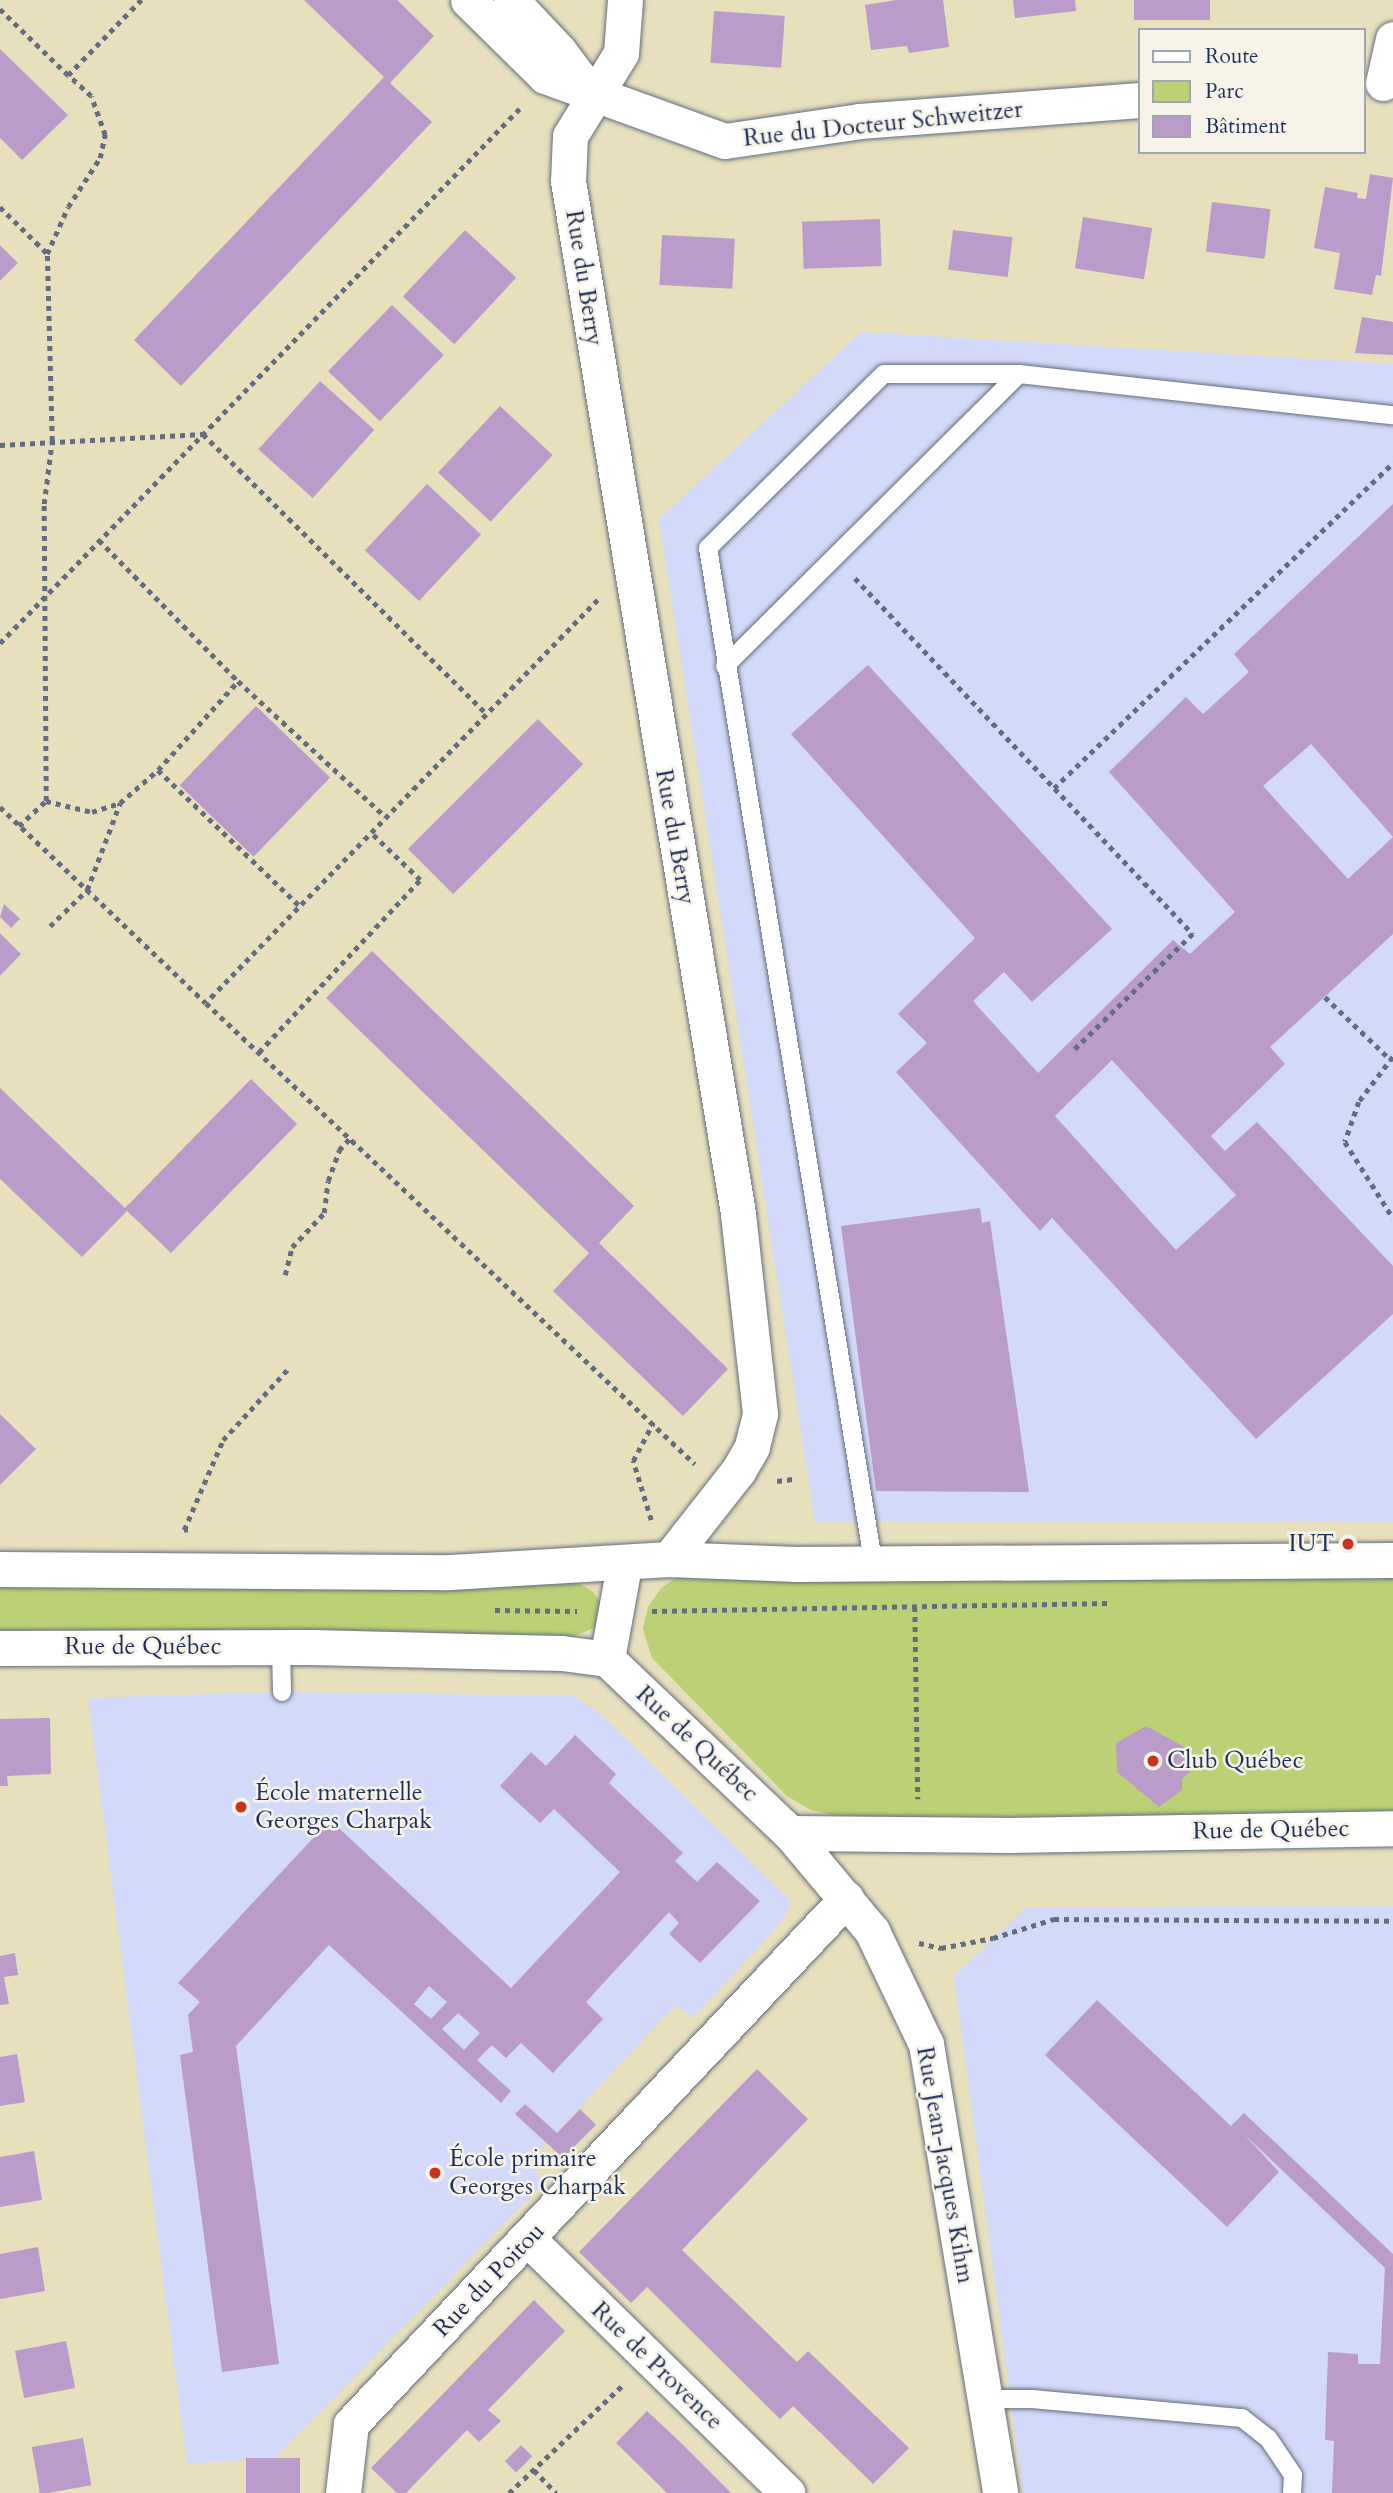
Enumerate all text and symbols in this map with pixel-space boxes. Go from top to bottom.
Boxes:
legend [1138,28,1365,154]
text: Route [1205,42,1259,71]
text: Parc [1205,77,1244,106]
street label: Rue du Docteur Schweitzer [742,95,1024,153]
text: Bâtiment [1205,112,1287,141]
street label: Rue du Berry [559,208,609,348]
street label: Rue du Berry [649,767,701,907]
place label: IUT [1289,1530,1334,1558]
marker: IUT [1340,1536,1356,1552]
street label: Rue de Québec [65,1633,221,1661]
street label: Rue de Québec [630,1680,764,1808]
place label: Club Québec [1167,1747,1303,1775]
marker: Club Québec [1145,1753,1161,1769]
place label: École maternelle Georges Charpak [255,1779,432,1835]
marker: École maternelle Georges Charpak [233,1799,249,1815]
street label: Rue de Québec [1192,1814,1350,1846]
street label: Rue Jean-Jacques Kihm [910,2044,980,2286]
place label: École primaire Georges Charpak [449,2145,626,2201]
marker: École primaire Georges Charpak [427,2165,443,2181]
street label: Rue du Poitou [428,2217,550,2343]
street label: Rue de Provence [585,2296,729,2436]

